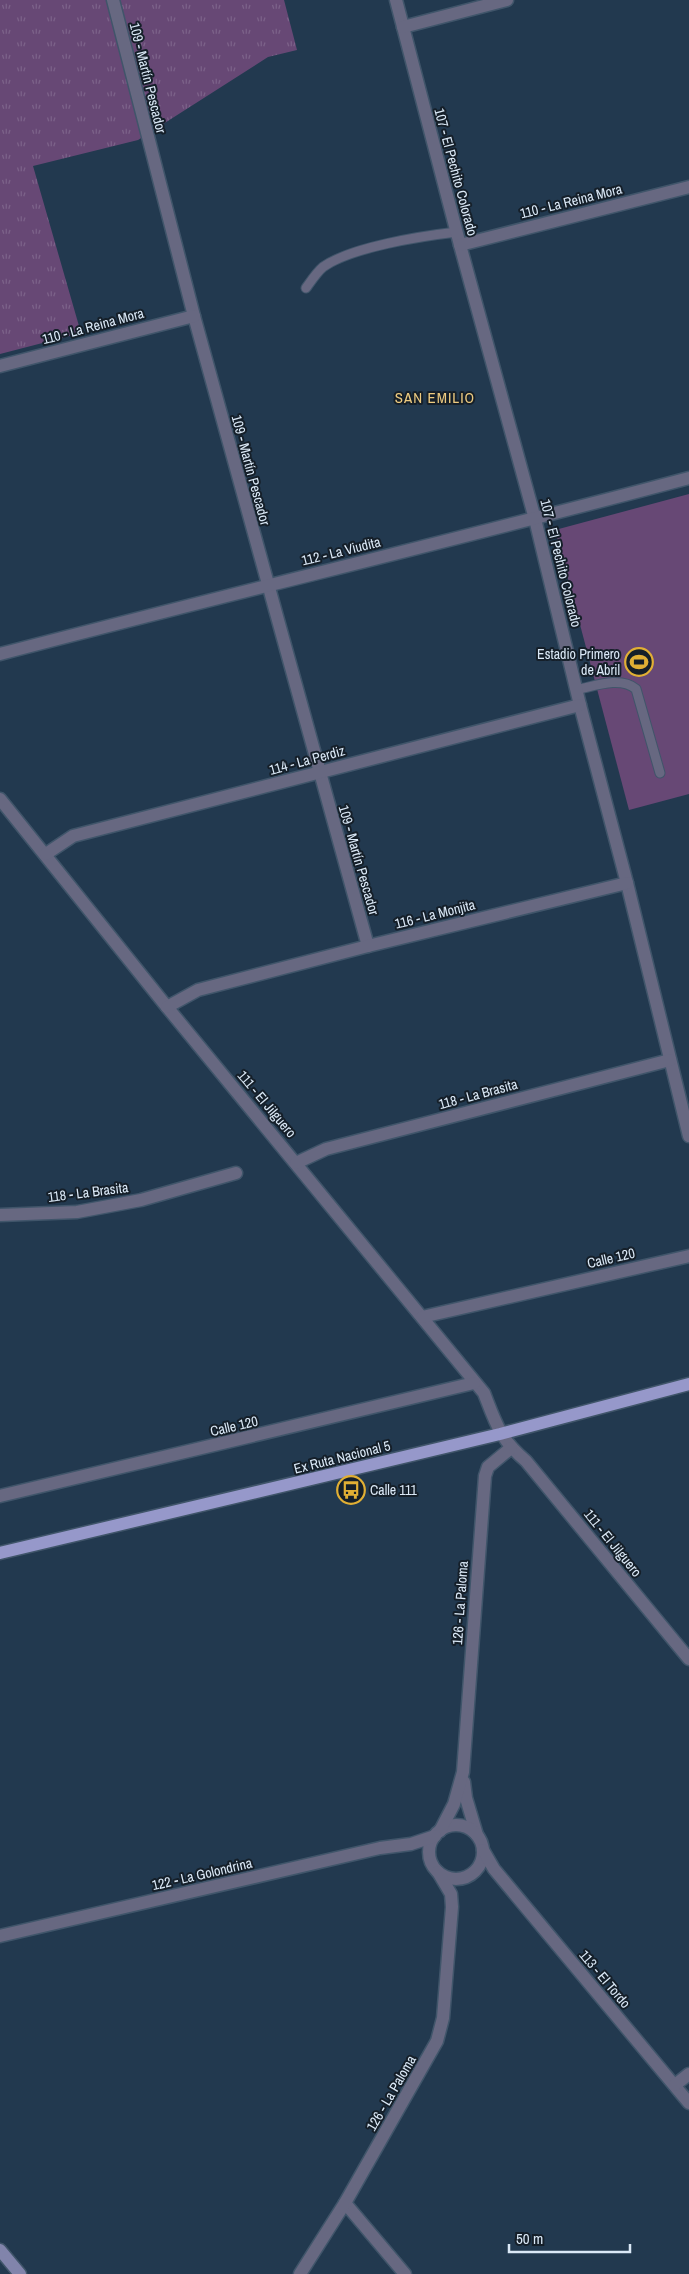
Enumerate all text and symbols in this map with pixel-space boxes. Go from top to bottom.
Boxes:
street label: 109 - Martín Pescador [126,21,171,135]
street label: 107 - El Pechito Colorado [430,106,482,238]
street label: 110 - La Reina Mora [518,179,624,222]
street label: 110 - La Reina Mora [40,304,146,348]
district label: SAN EMILIO [395,387,475,408]
street label: 109 - Martín Pescador [228,413,274,527]
street label: 107 - El Pechito Colorado [536,497,586,629]
street label: 112 - La Viudita [300,532,383,569]
place label: Estadio Primero de Abril [537,645,620,679]
sports icon: Estadio Primero de Abril [624,647,654,677]
street label: 114 - La Perdiz [267,741,347,779]
street label: 109 - Martín Pescador [335,803,383,917]
street label: 116 - La Monjita [393,895,478,933]
street label: 111 - El Jilguero [234,1067,300,1141]
street label: 118 - La Brasita [437,1075,520,1113]
street label: 118 - La Brasita [47,1178,130,1206]
street label: Calle 120 [585,1244,637,1272]
street label: Calle 120 [208,1412,260,1440]
street label: Ex Ruta Nacional 5 [292,1436,392,1478]
bus stop icon: Calle 111 [336,1475,366,1505]
place label: Calle 111 [370,1481,417,1499]
street label: 111 - El Jilguero [580,1506,646,1580]
street label: 126 - La Paloma [448,1560,472,1646]
street label: 122 - La Golondrina [150,1854,254,1894]
street label: 113 - El Tordo [575,1946,635,2012]
street label: 126 - La Paloma [362,2051,420,2134]
scale bar [509,2222,630,2254]
text: 50 m [516,2228,543,2249]

